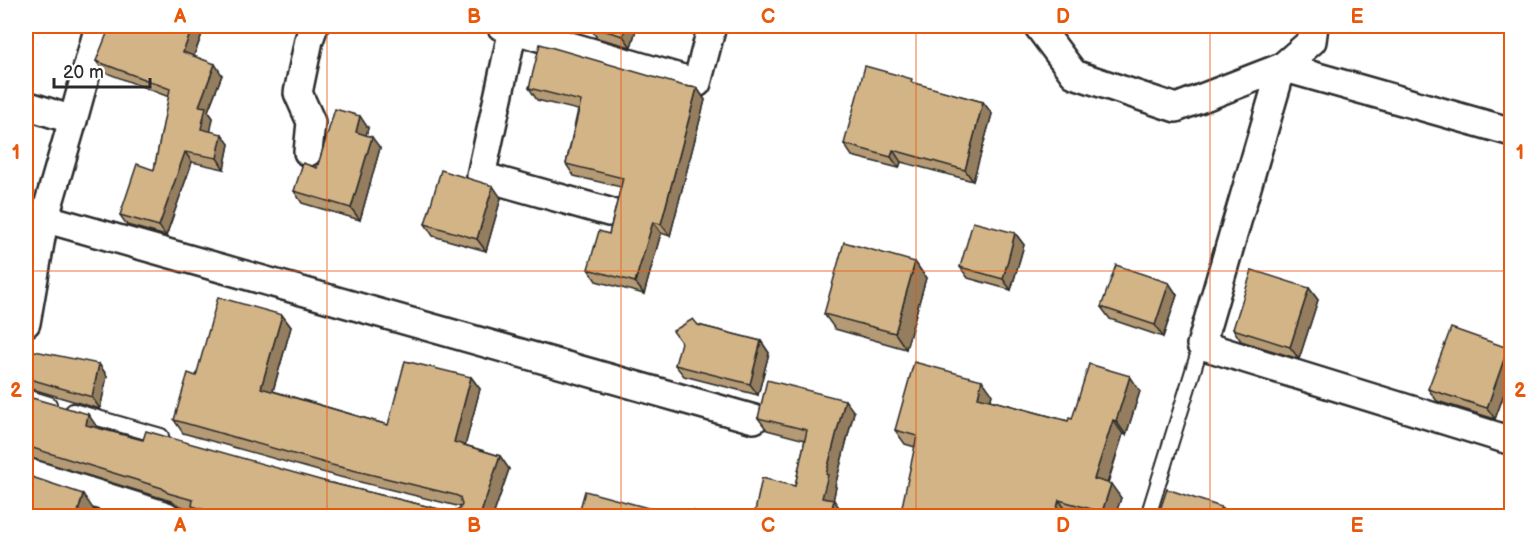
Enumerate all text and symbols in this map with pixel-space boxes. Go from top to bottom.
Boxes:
text: A [173,5,187,29]
text: B [467,5,481,29]
text: C [761,5,775,29]
text: D [1056,5,1070,29]
text: E [1351,5,1364,29]
scale bar [54,51,150,89]
text: 20 m [63,62,104,83]
text: 1 [12,141,20,165]
text: 1 [1516,141,1524,165]
text: 2 [10,379,22,403]
text: 2 [1514,379,1526,403]
text: A [173,514,187,538]
text: B [467,514,481,538]
text: C [761,514,775,538]
text: D [1056,514,1070,538]
text: E [1351,514,1364,538]

